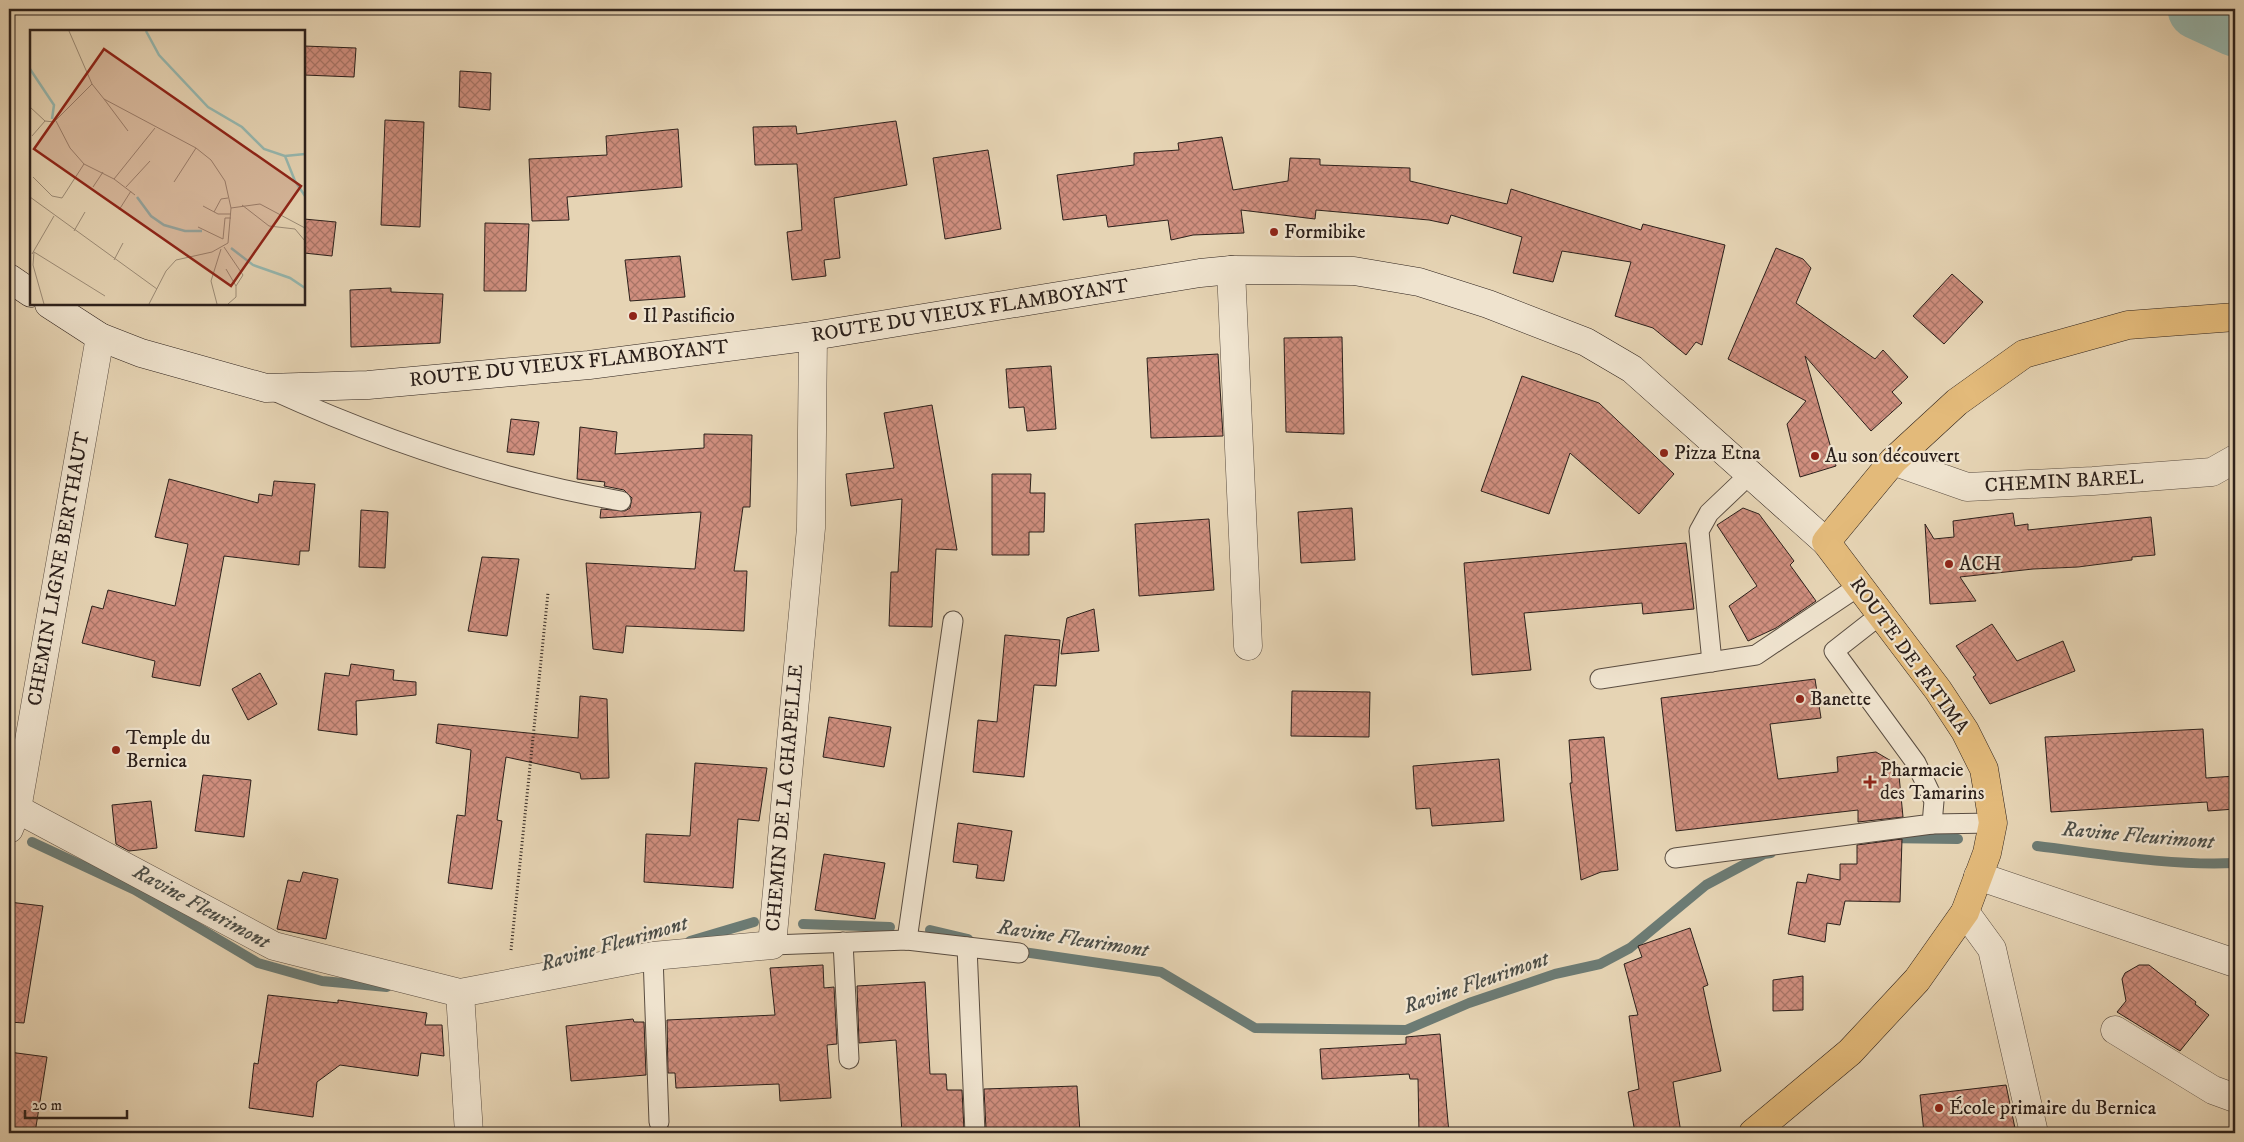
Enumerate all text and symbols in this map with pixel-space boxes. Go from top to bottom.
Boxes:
inset map [30,30,305,305]
place label: Formibike [1284,220,1365,245]
marker: Formibike [1268,226,1280,238]
street label: ROUTE DU VIEUX FLAMBOYANT [810,274,1130,348]
place label: Il Pastificio [643,304,735,329]
marker: Il Pastificio [627,310,639,322]
street label: ROUTE DU VIEUX FLAMBOYANT [408,335,730,393]
street label: CHEMIN LIGNE BERTHAUT [23,430,95,708]
place label: Pizza Etna [1674,441,1761,466]
place label: Au son découvert [1825,444,1960,469]
marker: Pizza Etna [1658,447,1670,459]
marker: Au son découvert [1809,450,1821,462]
street label: CHEMIN BAREL [1984,465,2145,499]
place label: ACH [1959,552,2002,577]
marker: ACH [1943,558,1955,570]
street label: ROUTE DE FATIMA [1844,573,1974,739]
street label: CHEMIN DE LA CHAPELLE [761,663,809,933]
place label: Banette [1810,687,1871,712]
marker: Banette [1794,693,1806,705]
place label: Temple du Bernica [126,726,211,774]
marker: Temple du Bernica [110,744,122,756]
place label: Pharmacie des Tamarins [1880,758,1985,806]
marker: Pharmacie des Tamarins [1864,776,1876,788]
water label: Ravine Fleurimont [2060,816,2216,856]
water label: Ravine Fleurimont [127,858,275,956]
water label: Ravine Fleurimont [536,910,692,978]
water label: Ravine Fleurimont [995,914,1152,964]
water label: Ravine Fleurimont [1399,945,1554,1020]
scale bar [25,1087,128,1119]
text: 20 m [32,1096,62,1115]
place label: École primaire du Bernica [1949,1096,2157,1121]
marker: École primaire du Bernica [1933,1102,1945,1114]

